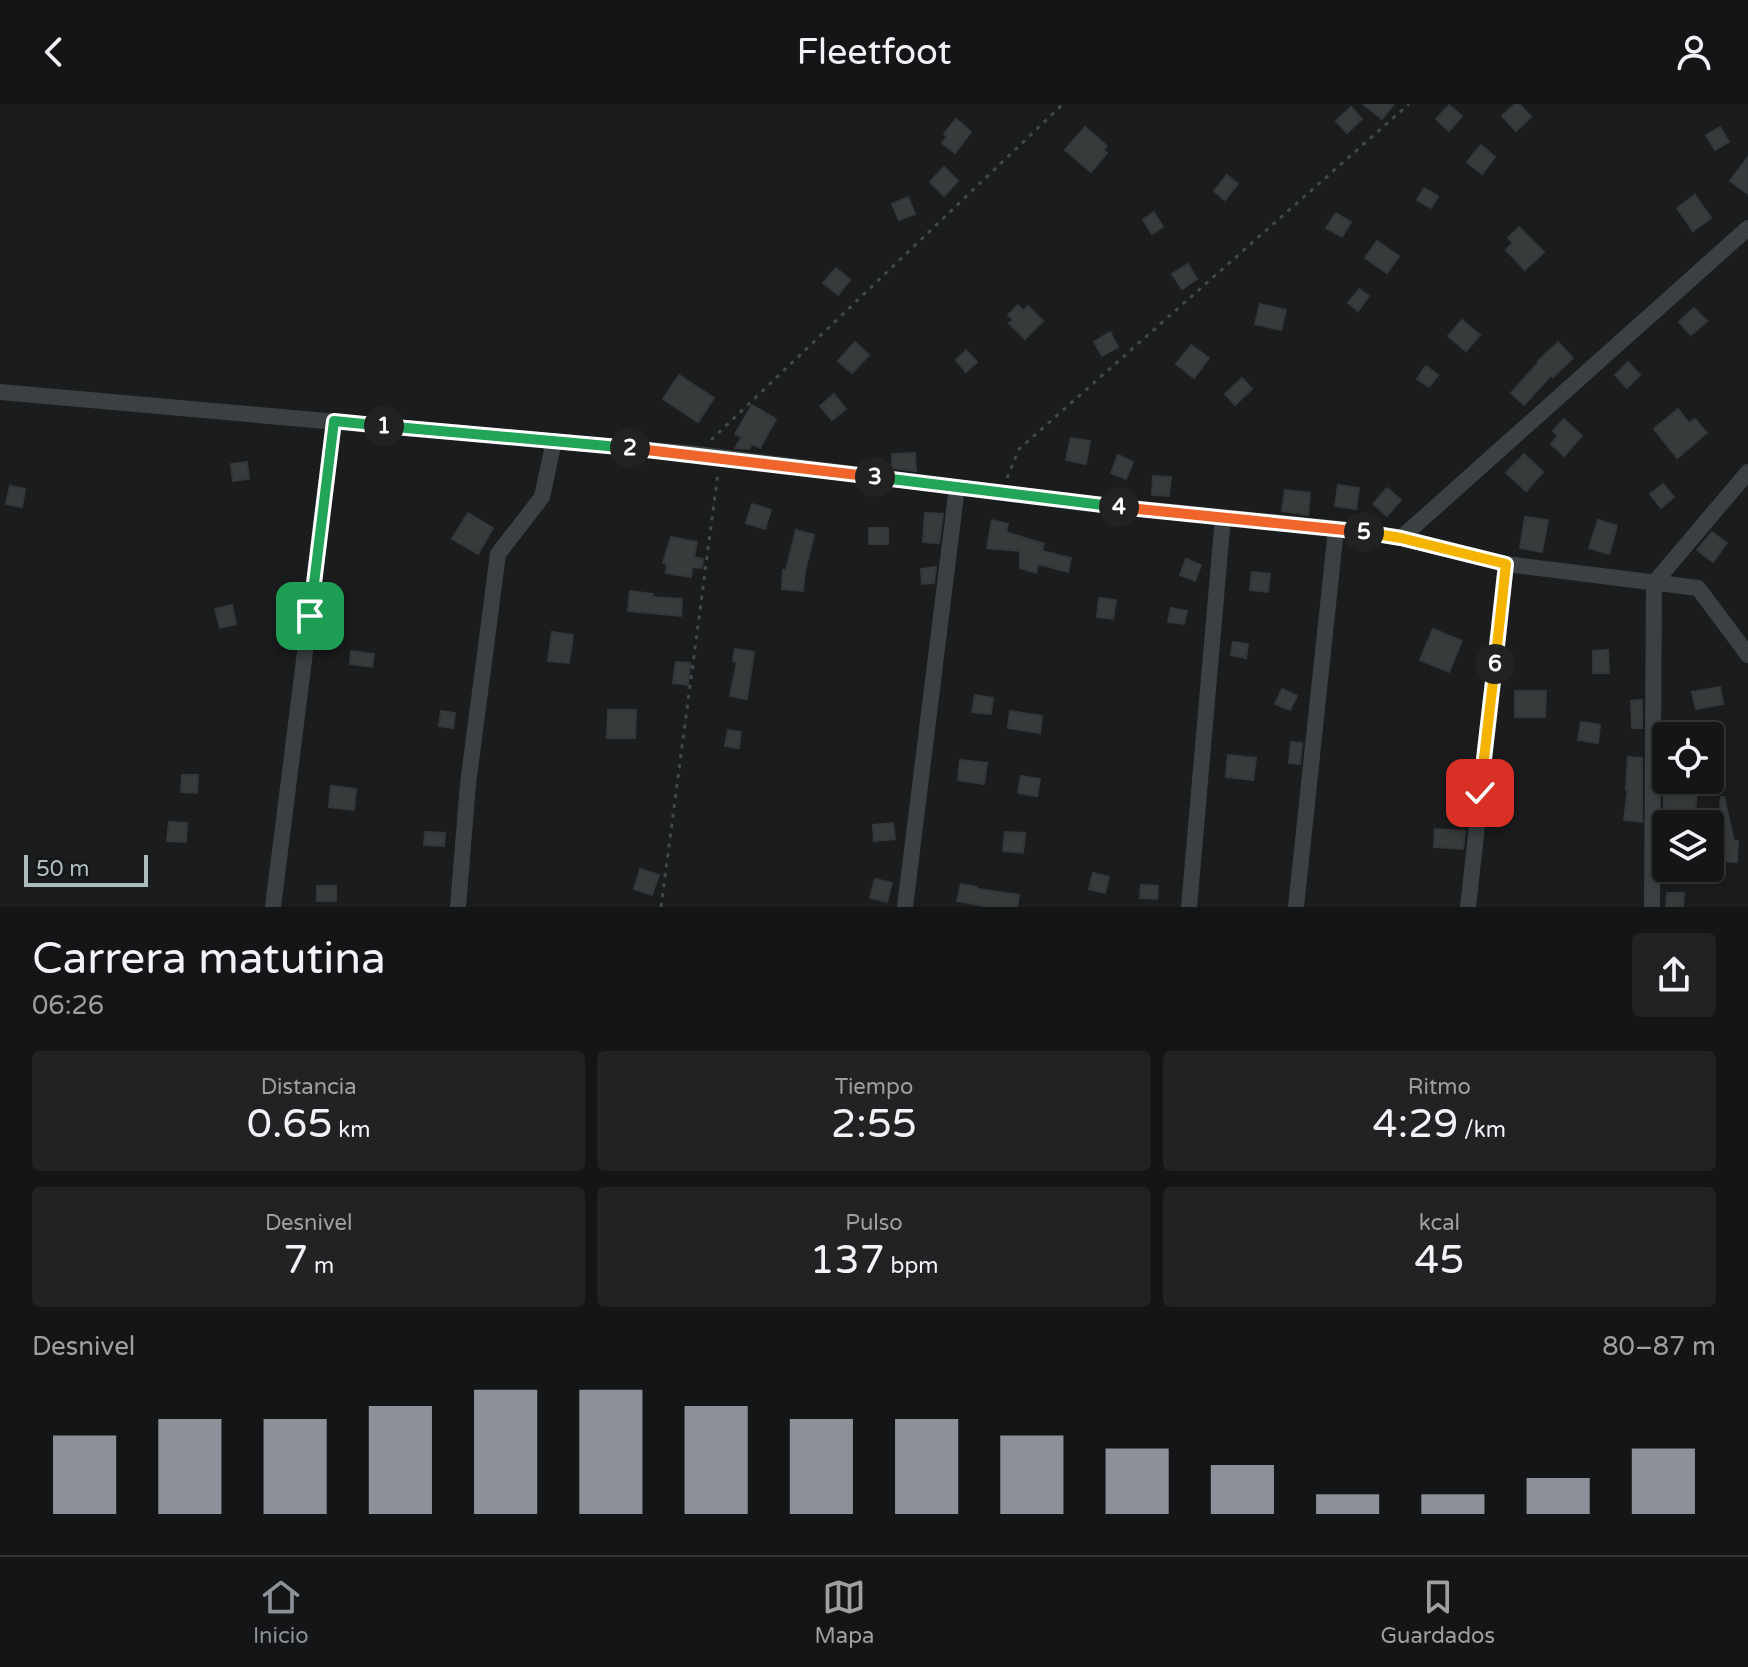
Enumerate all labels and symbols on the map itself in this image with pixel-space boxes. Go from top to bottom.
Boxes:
pin: 1 [364,406,404,446]
pin: 2 [610,428,650,468]
pin: 3 [855,457,895,497]
pin: 4 [1099,487,1139,527]
pin: 5 [1344,512,1384,552]
pin [276,582,344,650]
pin: 6 [1475,644,1515,684]
pin [1446,759,1514,827]
scale bar [24,851,148,887]

